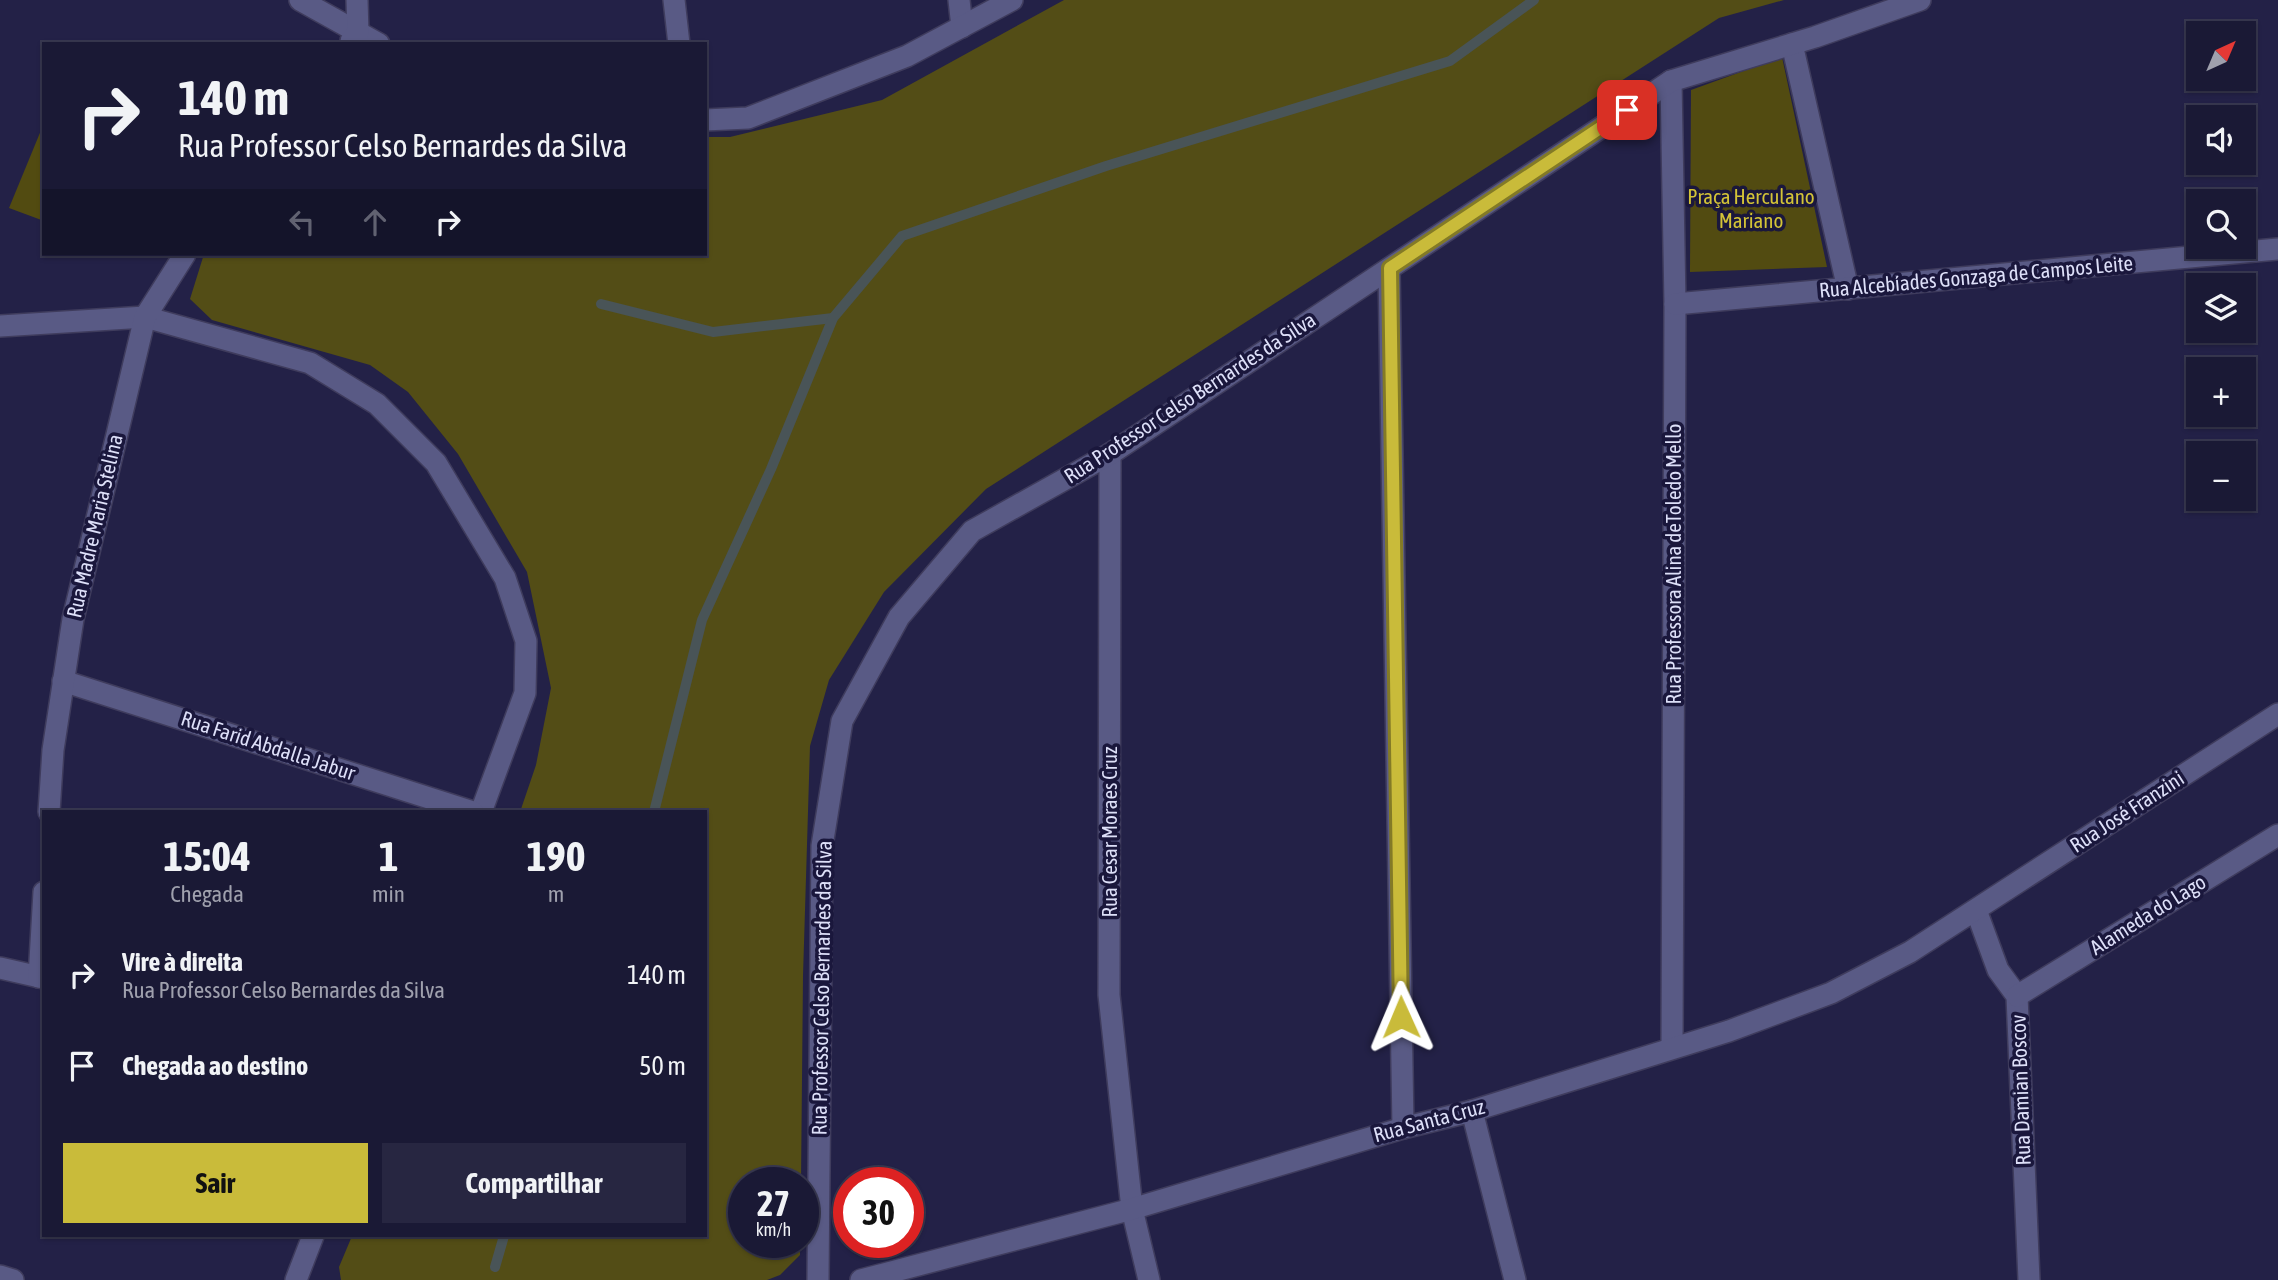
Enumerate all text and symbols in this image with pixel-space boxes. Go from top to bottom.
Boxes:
north arrow [2186,21,2256,91]
map controls [2186,21,2256,511]
text: 140 m [178,69,289,125]
icon: right [63,70,154,161]
pin [1597,80,1657,140]
icon: arrive [1608,91,1646,129]
button: sound [2186,105,2256,175]
text: Rua Professor Celso Bernardes da Silva [178,127,627,164]
park label: Praça Herculano Mariano [1687,184,1815,232]
button: search [2186,189,2256,259]
icon: left [283,203,321,241]
icon: ahead [356,203,394,241]
icon: right [429,203,467,241]
street label: Rua Alcebíades Gonzaga de Campos Leite [1818,250,2134,302]
button: layers [2186,273,2256,343]
street label: Rua Professor Celso Bernardes da Silva [1059,307,1320,488]
button: + [2186,357,2256,427]
street label: Rua Professora Alina deToledo Mello [1661,424,1685,704]
street label: Rua Madre Maria Stelina [61,432,127,620]
button: − [2186,441,2256,511]
street label: Rua Farid Abdalla Jabur [178,706,359,785]
street label: Rua Cesar Moraes Cruz [1097,746,1121,918]
street label: Rua José Franzini [2065,765,2188,857]
text: 15:04 [163,832,251,880]
text: 1 [379,832,398,880]
text: 190 [526,832,586,880]
street label: Rua Professor Celso Bernardes da Silva [806,840,836,1136]
street label: Alameda do Lago [2085,869,2210,959]
text: Chegada [170,881,244,907]
text: min [372,881,405,907]
text: m [548,881,564,907]
text: Vire à direita [122,947,243,977]
icon: right [63,956,101,994]
text: 140 m [627,960,686,990]
text: Rua Professor Celso Bernardes da Silva [122,977,445,1003]
position arrow [1364,980,1438,1054]
street label: Rua Damian Boscov [2005,1014,2035,1166]
icon: arrive [63,1047,101,1085]
text: Chegada ao destino [122,1051,308,1081]
text: 50 m [639,1051,686,1081]
street label: Rua Santa Cruz [1371,1094,1487,1146]
button: Sair [63,1143,368,1223]
button: Compartilhar [382,1143,686,1223]
speed limit sign: 30 [833,1167,924,1258]
text: 27 [757,1183,790,1223]
text: km/h [756,1219,791,1240]

